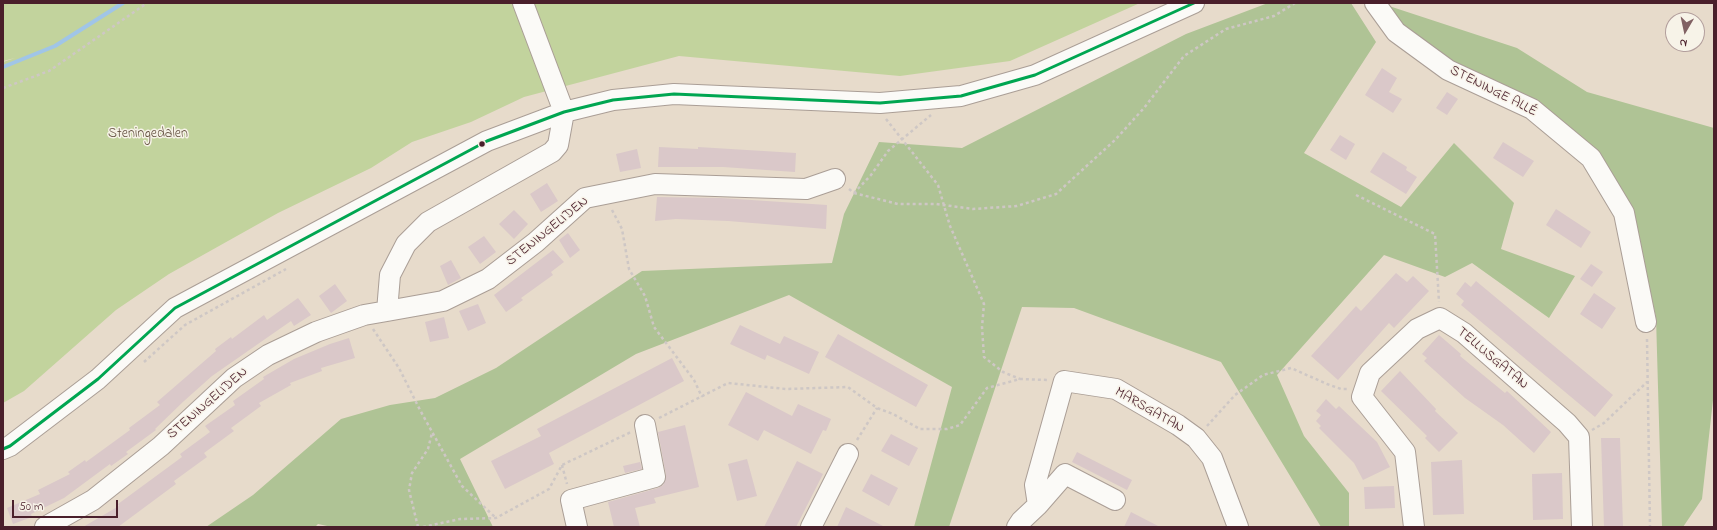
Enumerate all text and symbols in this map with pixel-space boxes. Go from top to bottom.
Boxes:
north arrow [1665,12,1705,52]
text: N [1678,34,1688,51]
street label: STENINGE ALLÉ [1446,63,1540,121]
park label: Steningedalen [108,127,188,143]
unlabelled marker [477,139,487,149]
street label: STENINGELIDEN [503,193,593,271]
street label: TELLUSGATAN [1453,324,1531,394]
street label: STENINGELIDEN [164,364,252,444]
street label: MARSGATAN [1111,384,1187,438]
scale bar [14,492,120,518]
text: 50 m [19,498,43,516]

